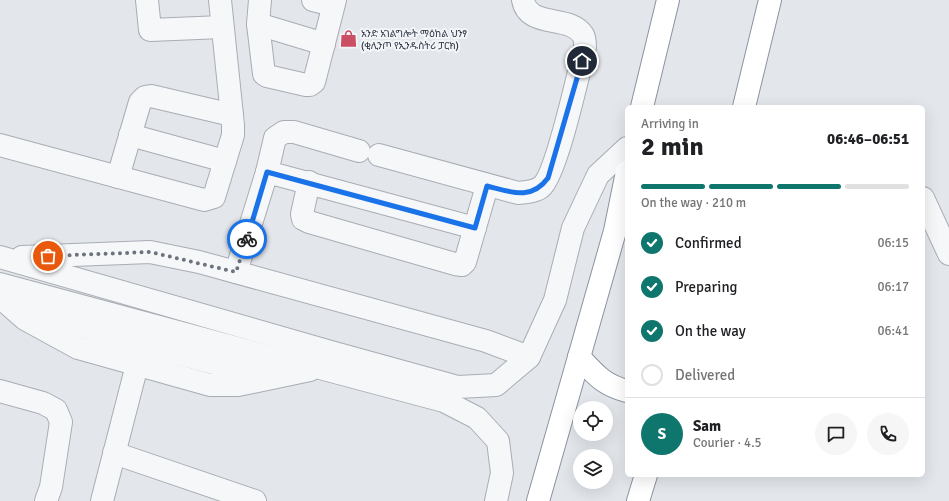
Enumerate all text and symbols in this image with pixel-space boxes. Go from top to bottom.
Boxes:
place label: አንድ አገልግሎት ማዕከል ህንፃ (ቂሊንጦ የኢንዱስትሪ ፓርክ) [361,28,467,52]
shop icon: አንድ አገልግሎት ማዕከል ህንፃ (ቂሊንጦ የኢንዱስትሪ ፓርክ) [338,29,358,49]
pin [565,44,599,78]
icon: home [571,50,593,72]
text: Arriving in [641,116,699,132]
text: 06:46–06:51 [827,130,909,148]
text: 2 min [641,131,704,163]
text: On the way · 210 m [641,195,746,211]
courier [227,219,267,259]
icon: bike [236,228,258,250]
icon: check [641,232,663,254]
text: Confirmed [675,234,742,252]
text: 06:15 [877,235,909,251]
pin [31,239,65,273]
icon: bag [37,245,59,267]
icon: check [641,276,663,298]
text: Preparing [675,278,738,296]
text: 06:17 [877,279,909,295]
icon: check [641,320,663,342]
text: On the way [675,322,746,340]
text: 06:41 [877,323,909,339]
text: Delivered [675,366,735,384]
map controls [573,401,613,489]
button: locate [573,401,613,441]
button: chat [815,413,857,455]
button: phone [867,413,909,455]
text: Sam [693,417,721,435]
text: S [658,425,666,443]
text: Courier · 4.5 [693,435,762,451]
button: layers [573,449,613,489]

